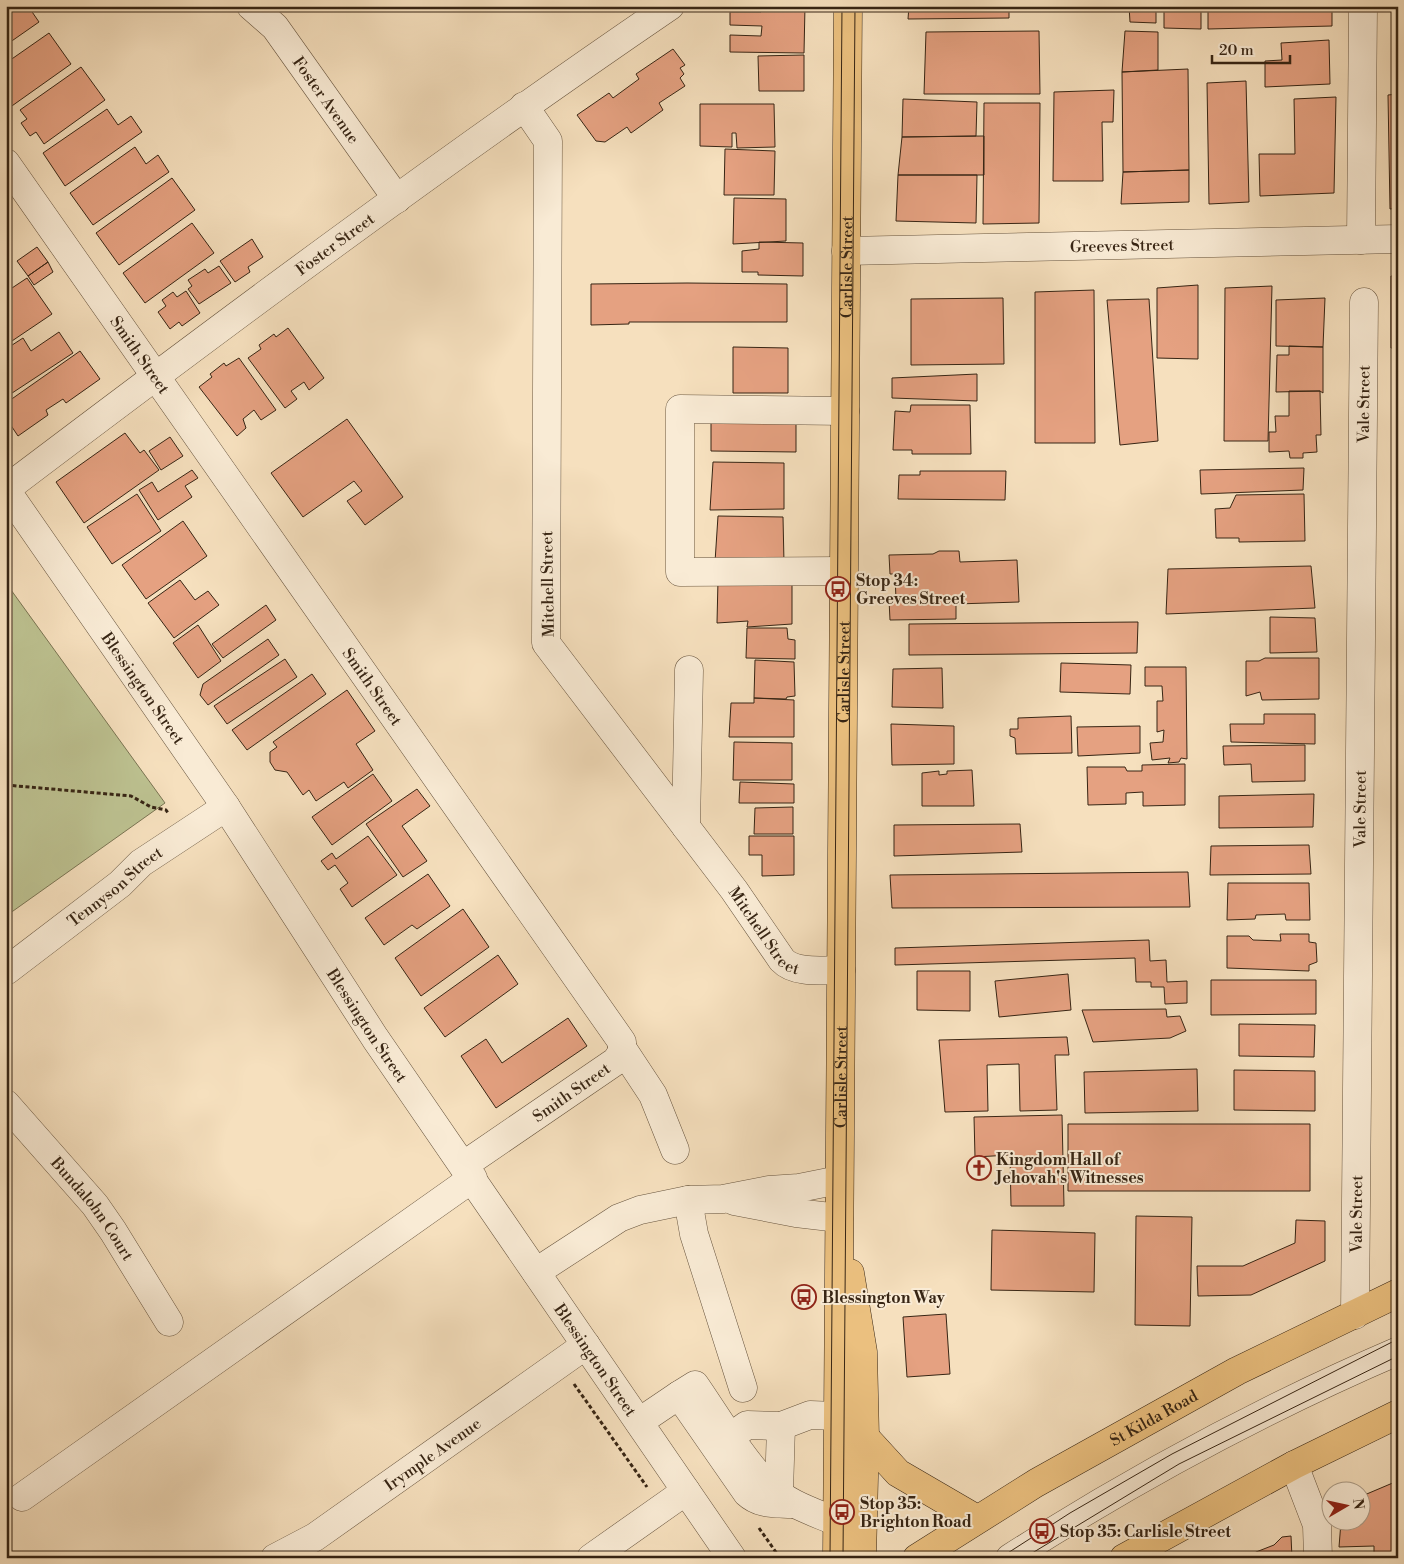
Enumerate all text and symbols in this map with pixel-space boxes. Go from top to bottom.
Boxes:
scale bar [1212,32,1289,64]
text: 20 m [1219,41,1254,60]
street label: Foster Avenue [288,53,363,148]
street label: Foster Street [292,209,379,280]
street label: Carlisle Street [837,215,858,318]
street label: Greeves Street [1070,235,1175,257]
street label: Smith Street [105,312,174,398]
street label: Vale Street [1354,365,1374,444]
street label: Mitchell Street [537,530,559,637]
place label: Stop 34: Greeves Street [856,571,966,609]
bus stop icon: Stop 34: Greeves Street [825,576,851,602]
street label: Carlisle Street [834,620,855,723]
street label: Blessington Street [96,628,189,749]
street label: Smith Street [338,644,406,730]
street label: Vale Street [1350,770,1371,849]
street label: Tennyson Street [64,842,167,932]
street label: Mitchell Street [724,883,802,980]
street label: Blessington Street [321,964,412,1087]
street label: Carlisle Street [831,1025,852,1128]
street label: Smith Street [529,1059,615,1127]
place label: Kingdom Hall of Jehovah's Witnesses [994,1150,1144,1188]
street label: Bundalohn Court [46,1152,138,1265]
church icon: Kingdom Hall of Jehovah's Witnesses [966,1155,992,1181]
street label: Vale Street [1347,1175,1367,1254]
bus stop icon: Blessington Way [791,1284,817,1310]
place label: Blessington Way [822,1288,946,1308]
street label: Blessington Street [549,1299,641,1421]
street label: St Kilda Road [1106,1386,1201,1451]
street label: Irymple Avenue [381,1414,485,1496]
north arrow [1322,1482,1372,1532]
place label: Stop 35: Brighton Road [860,1494,972,1532]
text: N [1348,1497,1368,1511]
bus stop icon: Stop 35: Brighton Road [829,1499,855,1525]
bus stop icon: Stop 35: Carlisle Street [1029,1518,1055,1544]
place label: Stop 35: Carlisle Street [1060,1522,1231,1542]

